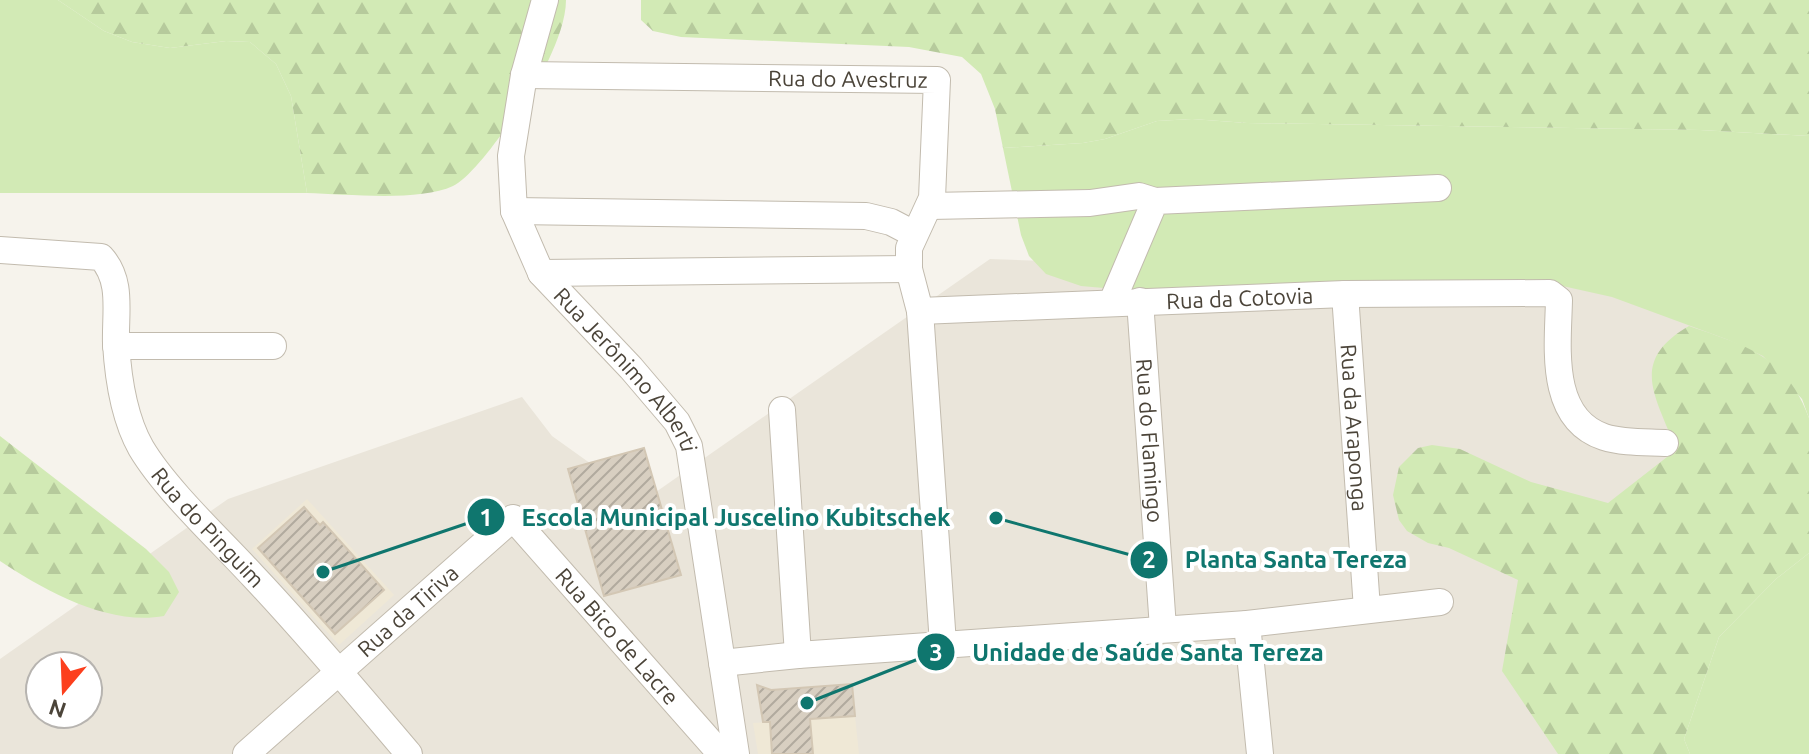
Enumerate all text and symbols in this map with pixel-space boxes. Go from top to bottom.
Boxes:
street label: Rua do Avestruz [768,65,928,92]
street label: Rua Jerônimo Alberti [549,282,703,453]
street label: Rua da Cotovia [1166,282,1314,313]
street label: Rua da Araponga [1337,343,1373,512]
street label: Rua do Flamingo [1132,358,1169,524]
street label: Rua do Pinguim [147,462,270,592]
callout: Escola Municipal Juscelino Kubitschek [466,493,967,541]
text: 1 [479,504,493,531]
text: Escola Municipal Juscelino Kubitschek [522,504,951,531]
callout: Planta Santa Tereza [1129,536,1423,584]
text: 2 [1142,546,1156,573]
text: Planta Santa Tereza [1185,546,1407,573]
street label: Rua da Tiriva [352,560,463,662]
street label: Rua Bico de Lacre [551,563,684,709]
callout: Unidade de Saúde Santa Tereza [916,628,1340,676]
text: 3 [929,639,943,666]
text: Unidade de Saúde Santa Tereza [972,639,1324,666]
north arrow [24,650,104,730]
text: N [45,695,69,724]

